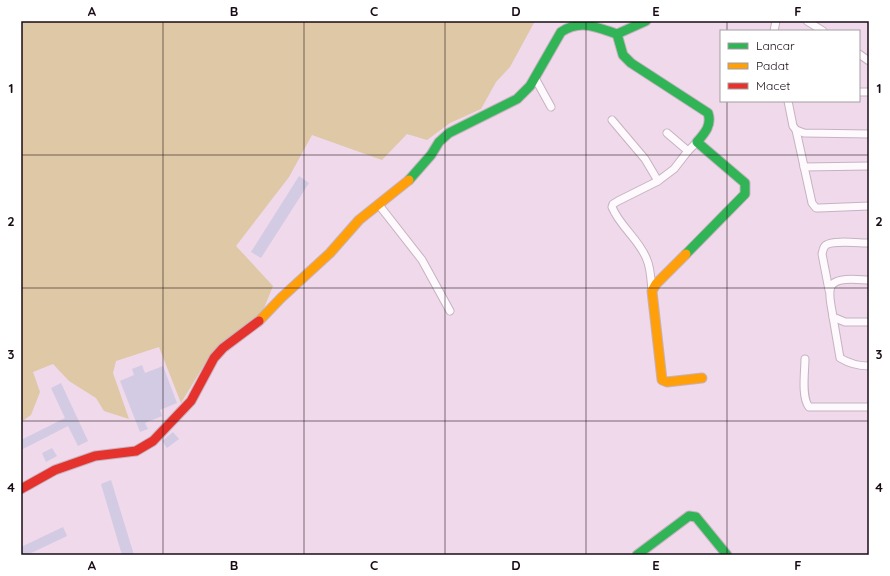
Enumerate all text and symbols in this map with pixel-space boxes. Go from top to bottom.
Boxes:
text: A [88,3,97,19]
text: B [230,3,238,19]
text: C [370,3,378,19]
text: D [511,3,521,19]
text: E [652,3,660,19]
text: F [794,3,802,19]
legend [720,30,860,102]
text: Lancar [756,38,795,53]
text: Padat [756,58,789,73]
text: Macet [756,78,790,93]
text: 1 [8,80,14,96]
text: 1 [876,80,882,96]
text: 2 [7,213,15,229]
text: 2 [875,213,883,229]
text: 3 [8,346,15,362]
text: 3 [876,346,883,362]
text: 4 [7,479,15,495]
text: 4 [875,479,883,495]
text: A [88,557,97,573]
text: B [230,557,238,573]
text: C [370,557,378,573]
text: D [511,557,521,573]
text: E [652,557,660,573]
text: F [794,557,802,573]

